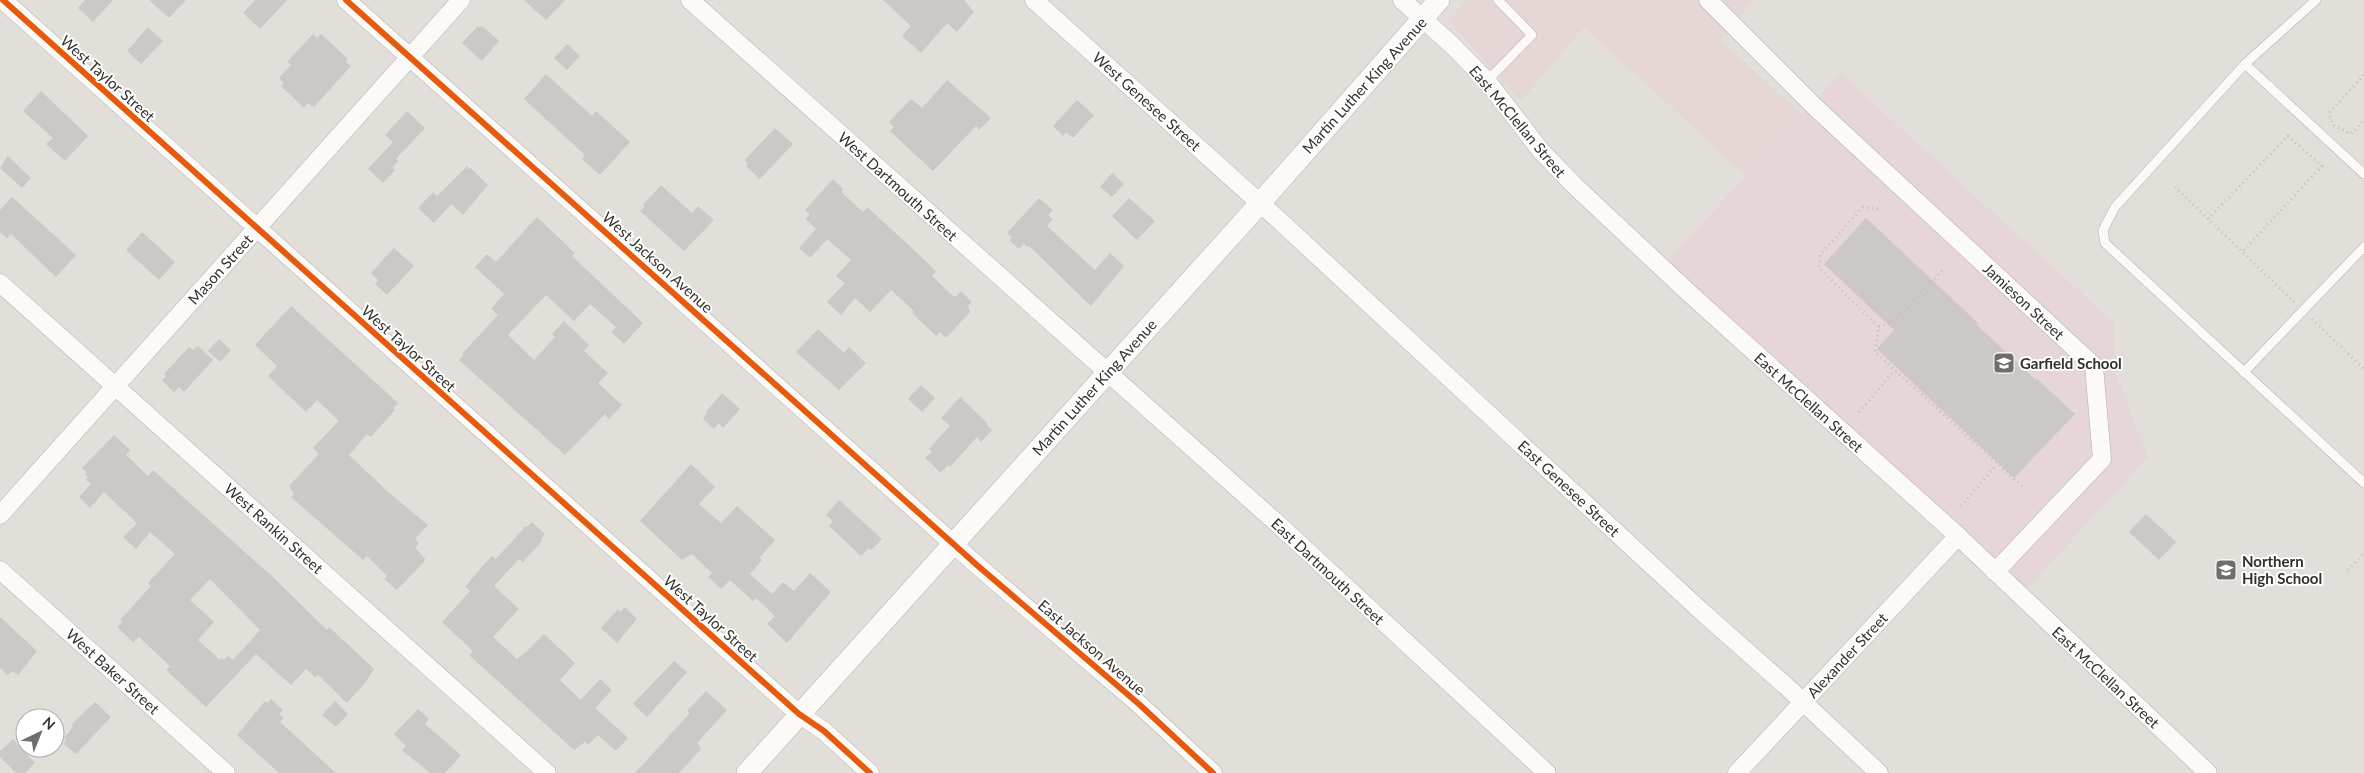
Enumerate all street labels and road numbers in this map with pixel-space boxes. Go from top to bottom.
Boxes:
street label: Martin Luther King Avenue [1298,13,1430,157]
street label: West Taylor Street [57,31,159,125]
street label: West Genesee Street [1089,48,1205,155]
street label: East McClellan Street [1466,62,1570,181]
street label: West Dartmouth Street [835,128,962,245]
street label: West Jackson Avenue [599,208,717,316]
street label: Mason Street [184,230,256,308]
street label: Jamieson Street [1980,259,2069,343]
street label: West Taylor Street [358,301,460,395]
street label: Martin Luther King Avenue [1028,315,1160,459]
street label: East McClellan Street [1751,348,1868,456]
street label: East Genesee Street [1514,436,1624,540]
street label: West Rankin Street [221,479,327,577]
street label: East Dartmouth Street [1268,514,1389,628]
street label: West Taylor Street [660,571,762,665]
street label: East Jackson Avenue [1035,596,1149,698]
street label: Alexander Street [1803,608,1891,701]
street label: East McClellan Street [2049,623,2164,732]
street label: West Baker Street [63,625,164,718]

